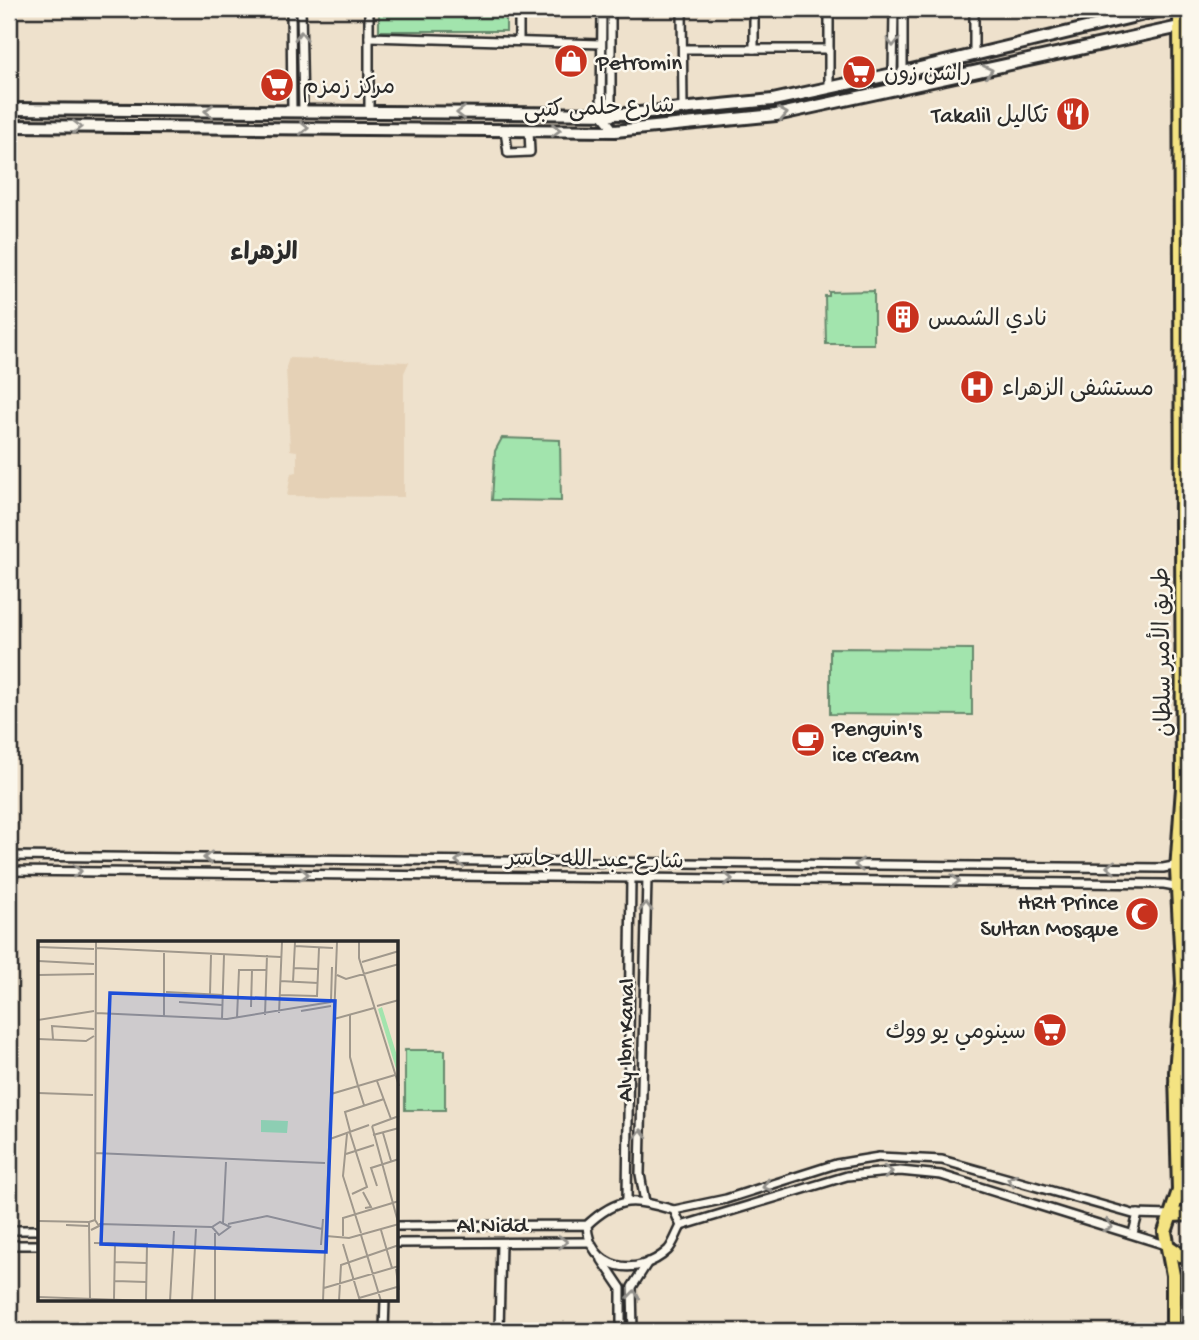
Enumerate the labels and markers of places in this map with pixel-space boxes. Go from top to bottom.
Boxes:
shop icon: Petromin [552,42,590,80]
place label: Petromin [595,51,682,78]
supermarket icon: راشن زون [840,53,878,91]
place label: راشن زون [884,62,971,89]
supermarket icon: مركز زمزم [258,66,296,104]
place label: مركز زمزم [302,75,395,103]
restaurant icon: Takalil تكاليل [1054,95,1092,133]
place label: Takalil تكاليل [929,104,1048,131]
building icon: نادي الشمس [884,298,922,336]
place label: نادي الشمس [928,307,1047,334]
hospital icon: مستشفى الزهراء [958,368,996,406]
place label: مستشفى الزهراء [1002,377,1154,404]
place label: Penguin's ice cream [831,717,922,770]
cafe icon: Penguin's ice cream [789,721,827,759]
place label: HRH Prince Sultan Mosque [980,891,1119,944]
mosque icon: HRH Prince Sultan Mosque [1123,895,1161,933]
supermarket icon: سينومي يو ووك [1031,1011,1069,1049]
place label: سينومي يو ووك [886,1020,1026,1051]

